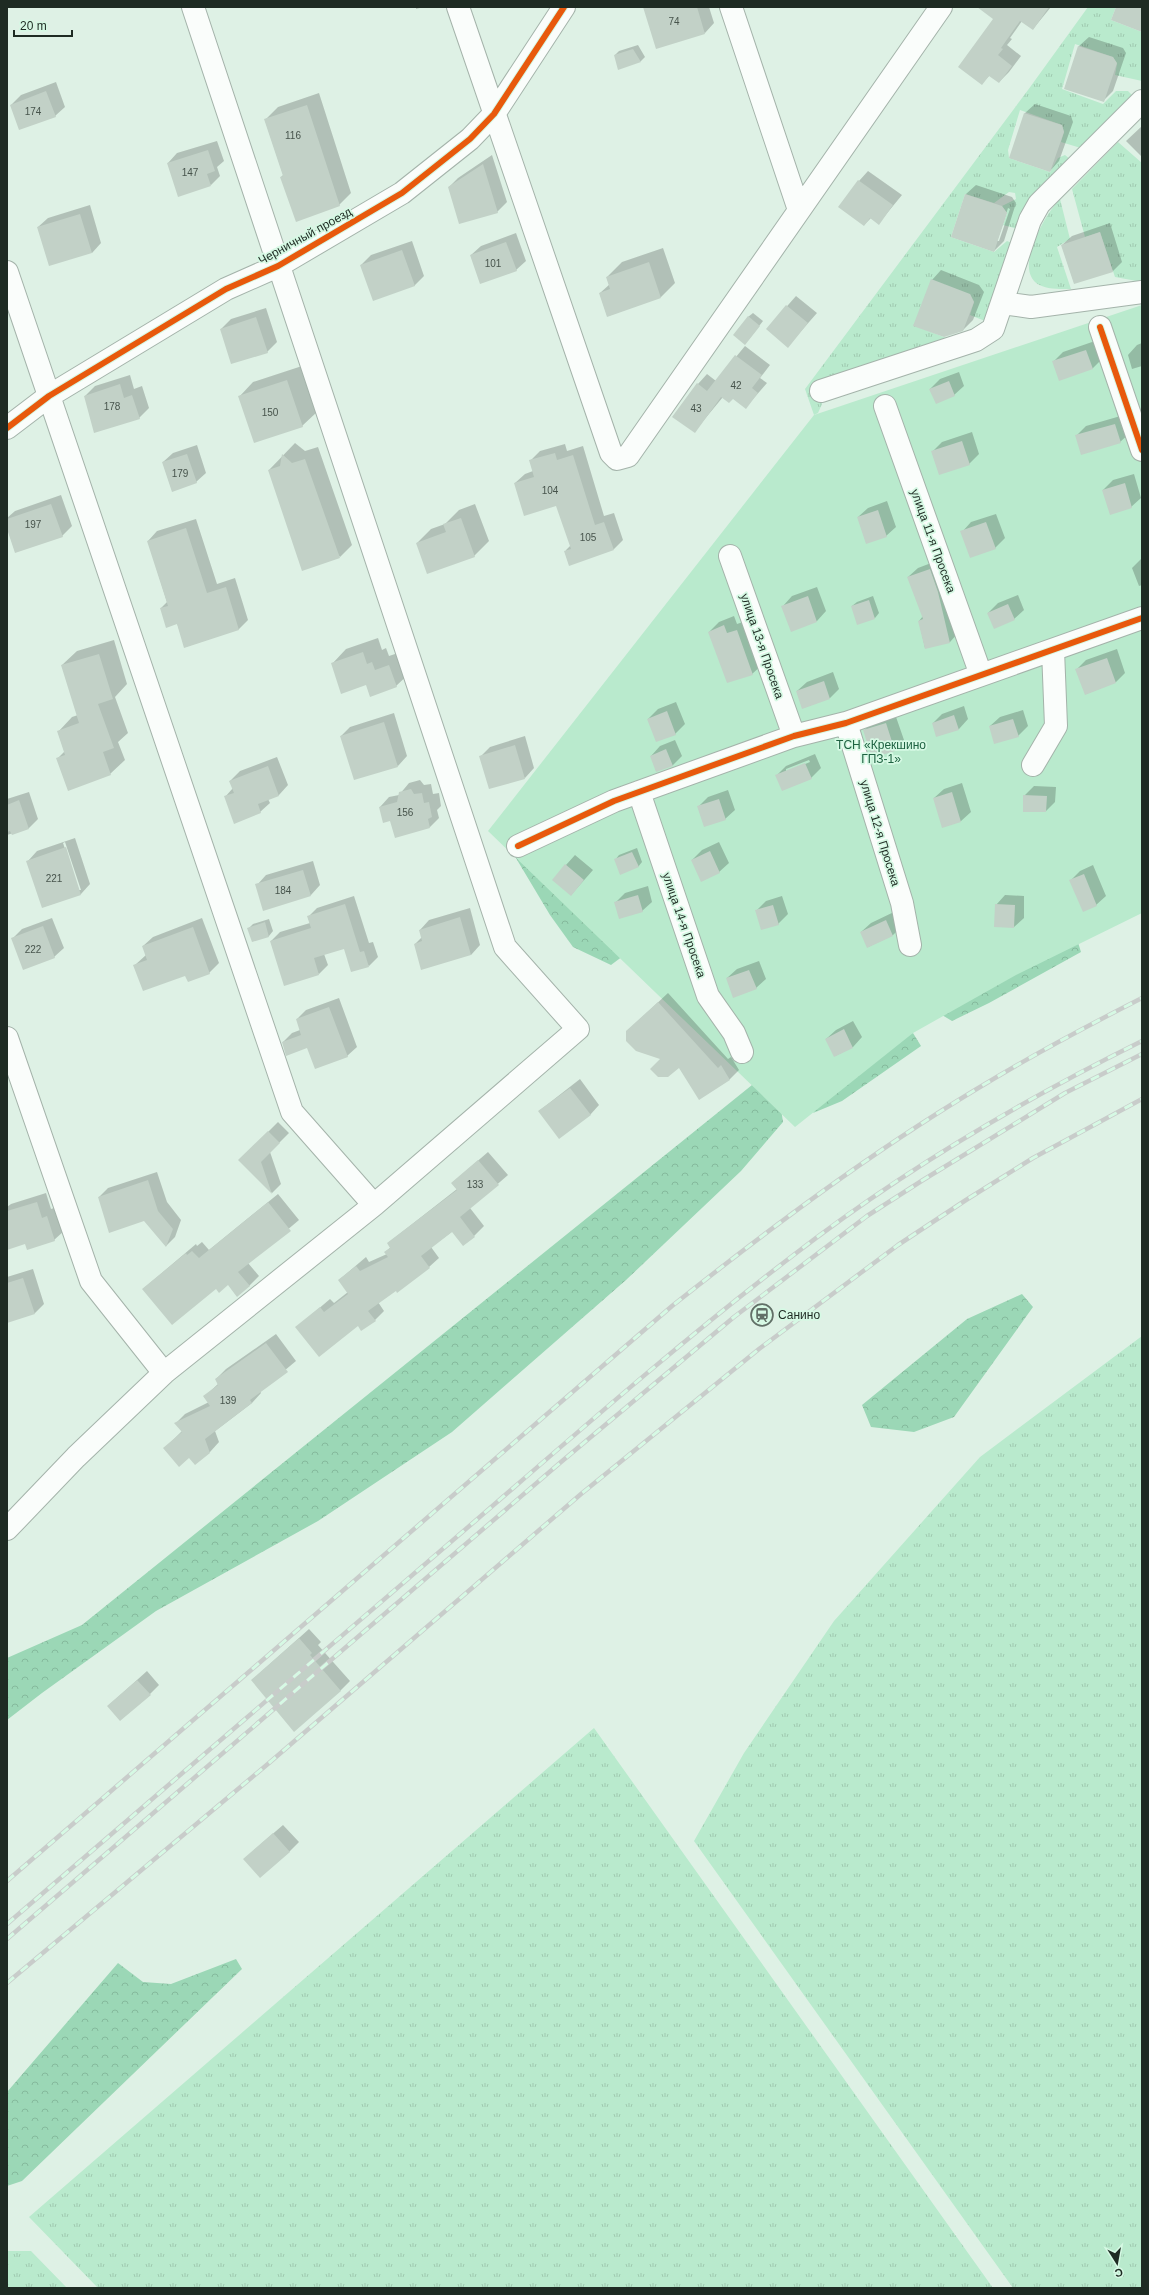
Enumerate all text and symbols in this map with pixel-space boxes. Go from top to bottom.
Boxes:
scale bar [14,12,72,38]
house number: 74 [668,16,680,27]
text: 20 m [20,19,47,33]
house number: 174 [25,106,42,117]
house number: 116 [285,130,301,141]
house number: 147 [182,167,199,178]
street label: Черничный проезд [256,204,354,268]
house number: 101 [485,258,502,269]
house number: 42 [730,380,742,391]
house number: 178 [104,401,121,412]
house number: 43 [690,403,702,414]
house number: 150 [262,407,279,418]
house number: 179 [172,468,189,479]
house number: 104 [542,485,559,496]
street label: улица 11-я Просека [908,487,958,595]
house number: 197 [25,519,42,530]
house number: 105 [580,532,597,543]
street label: улица 13-я Просека [737,592,787,701]
park label: ТСН «Крекшино ГПЗ-1» [836,738,926,766]
street label: улица 12-я Просека [857,778,903,888]
house number: 156 [397,807,414,818]
street label: улица 14-я Просека [659,871,709,980]
house number: 221 [46,873,63,884]
house number: 184 [275,885,292,896]
house number: 222 [25,944,42,955]
house number: 133 [467,1179,484,1190]
station icon: Санино [749,1302,775,1328]
place label: Санино [778,1308,820,1322]
house number: 139 [220,1395,237,1406]
north arrow [1097,2243,1137,2283]
text: С [1114,2266,1124,2279]

